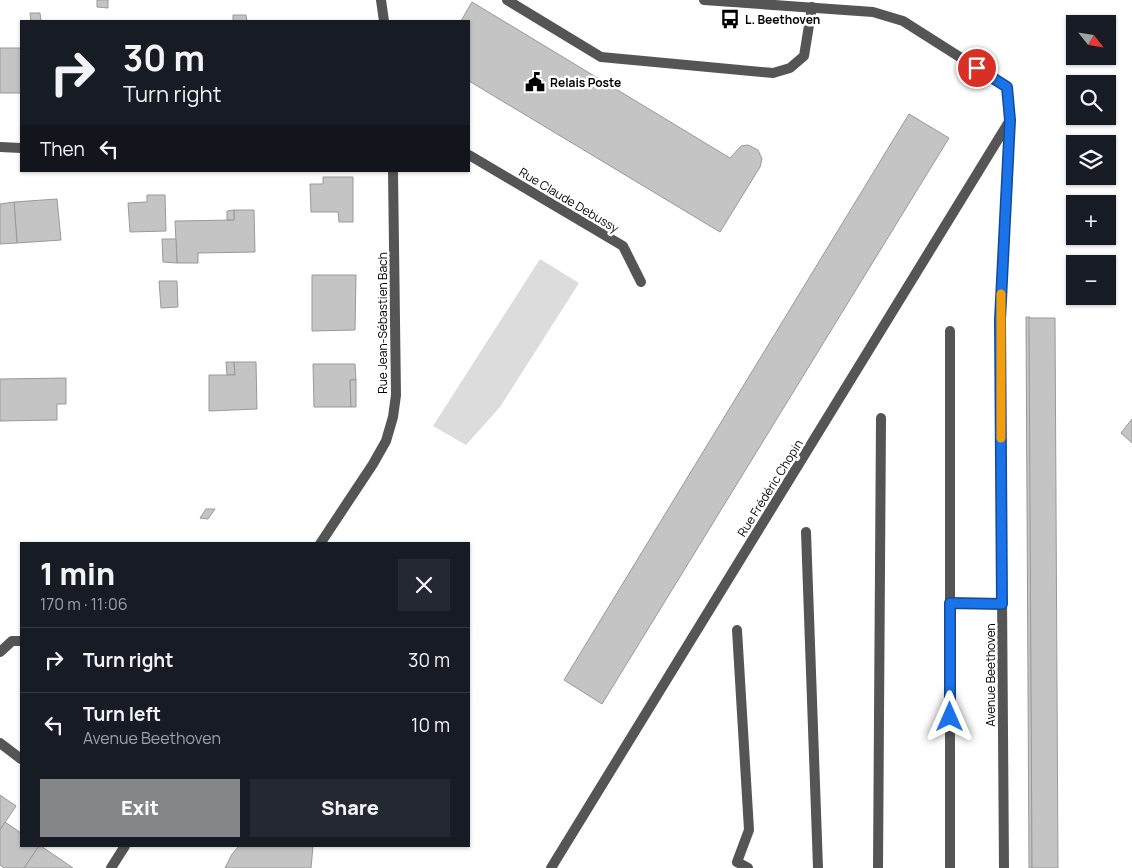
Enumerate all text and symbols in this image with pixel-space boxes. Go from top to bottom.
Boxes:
bus stop icon: L. Beethoven [719,8,741,30]
place label: L. Beethoven [745,11,820,28]
north arrow [1066,15,1116,65]
map controls [1066,15,1116,305]
text: 30 m [123,34,205,82]
icon: right [40,40,105,105]
pin [956,47,998,89]
icon: arrive [963,54,991,82]
public building icon: Relais Poste [524,71,546,93]
place label: Relais Poste [550,74,621,91]
button: search [1066,75,1116,125]
text: Turn right [123,79,221,109]
icon: left [95,135,123,163]
button: layers [1066,135,1116,185]
text: Then [40,136,85,162]
street label: Rue Claude Debussy [516,163,623,237]
button: + [1066,195,1116,245]
street label: Rue Jean-Sébastien Bach [374,252,391,394]
button: − [1066,255,1116,305]
street label: Rue Frédéric Chopin [733,436,807,540]
text: 1 min [40,553,115,594]
button: close [398,559,450,611]
text: 170 m · 11:06 [40,593,128,615]
street label: Avenue Beethoven [982,623,999,727]
icon: right [40,646,68,674]
text: Turn right [83,647,173,673]
text: 30 m [408,647,450,673]
position arrow [923,690,975,742]
text: Turn left [83,701,161,727]
icon: left [40,711,68,739]
text: 10 m [411,712,450,738]
text: Avenue Beethoven [83,727,221,749]
button: Exit [40,779,240,837]
button: Share [250,779,450,837]

